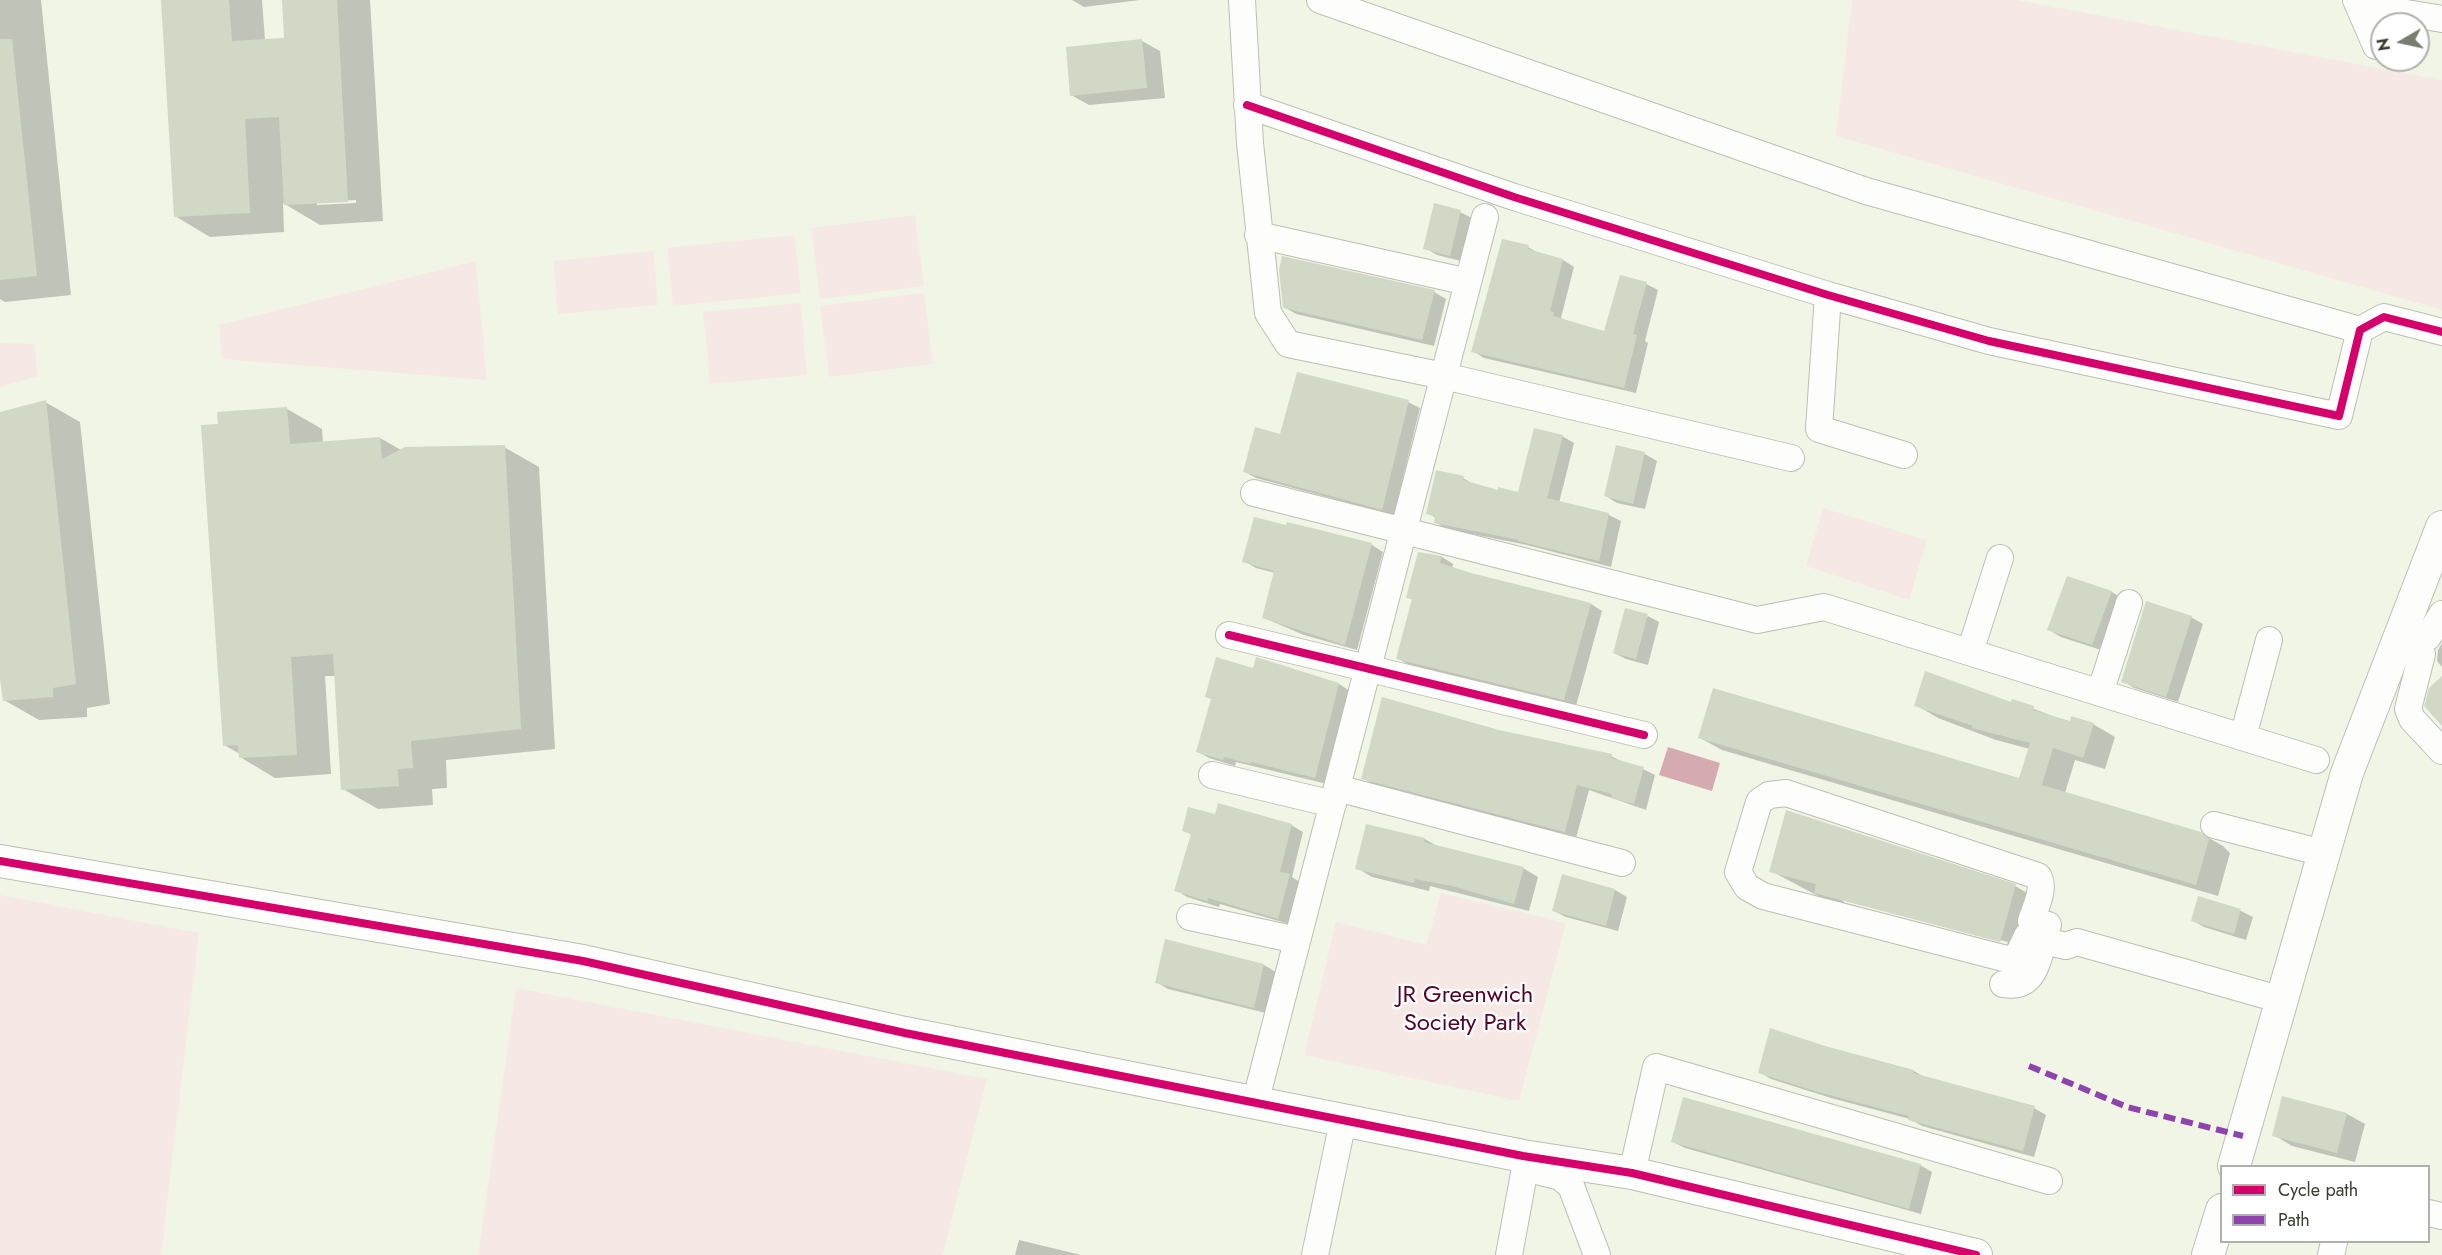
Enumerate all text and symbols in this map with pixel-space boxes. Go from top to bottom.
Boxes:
north arrow [2370,12,2430,72]
text: N [2371,37,2396,53]
park label: JR Greenwich Society Park [1397,982,1533,1038]
legend [2220,1165,2430,1243]
text: Cycle path [2278,1177,2358,1203]
text: Path [2278,1207,2310,1233]

